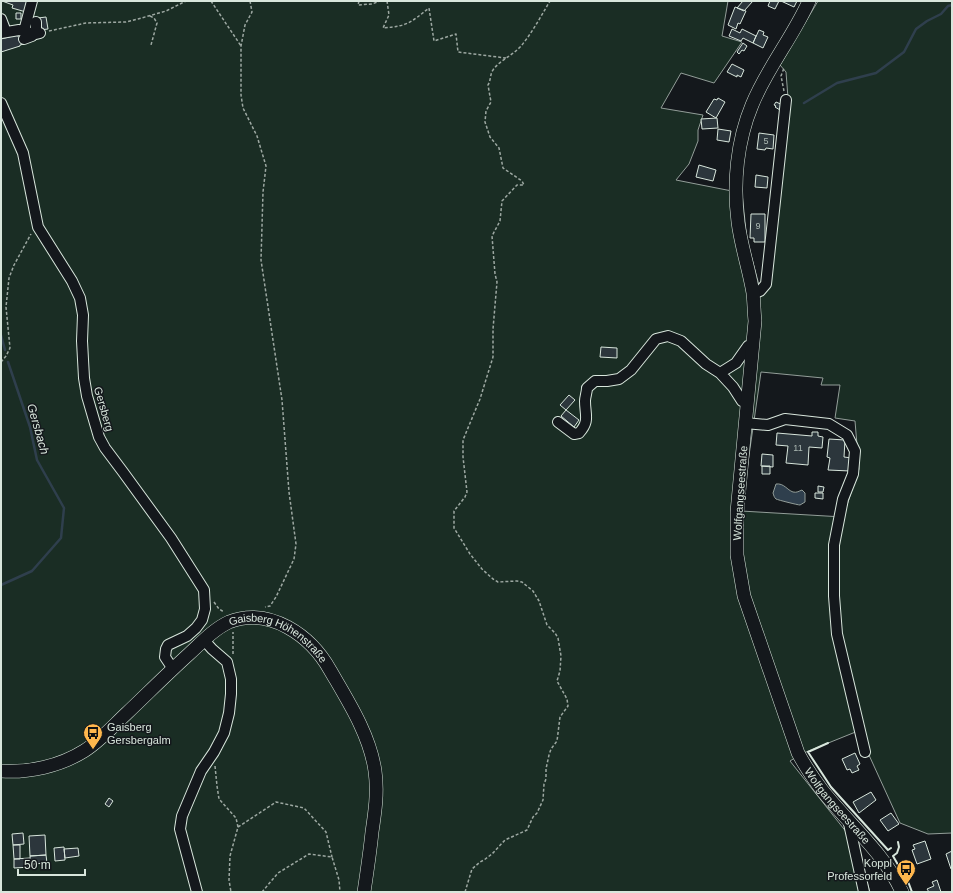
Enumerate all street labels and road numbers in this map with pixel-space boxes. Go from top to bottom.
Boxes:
street label: Gersberg [92,385,116,433]
street label: Wolfgangseestraße [731,445,749,541]
street label: Gaisberg Höhenstraße [227,612,329,665]
street label: Wolfgangseestraße [802,766,873,846]

